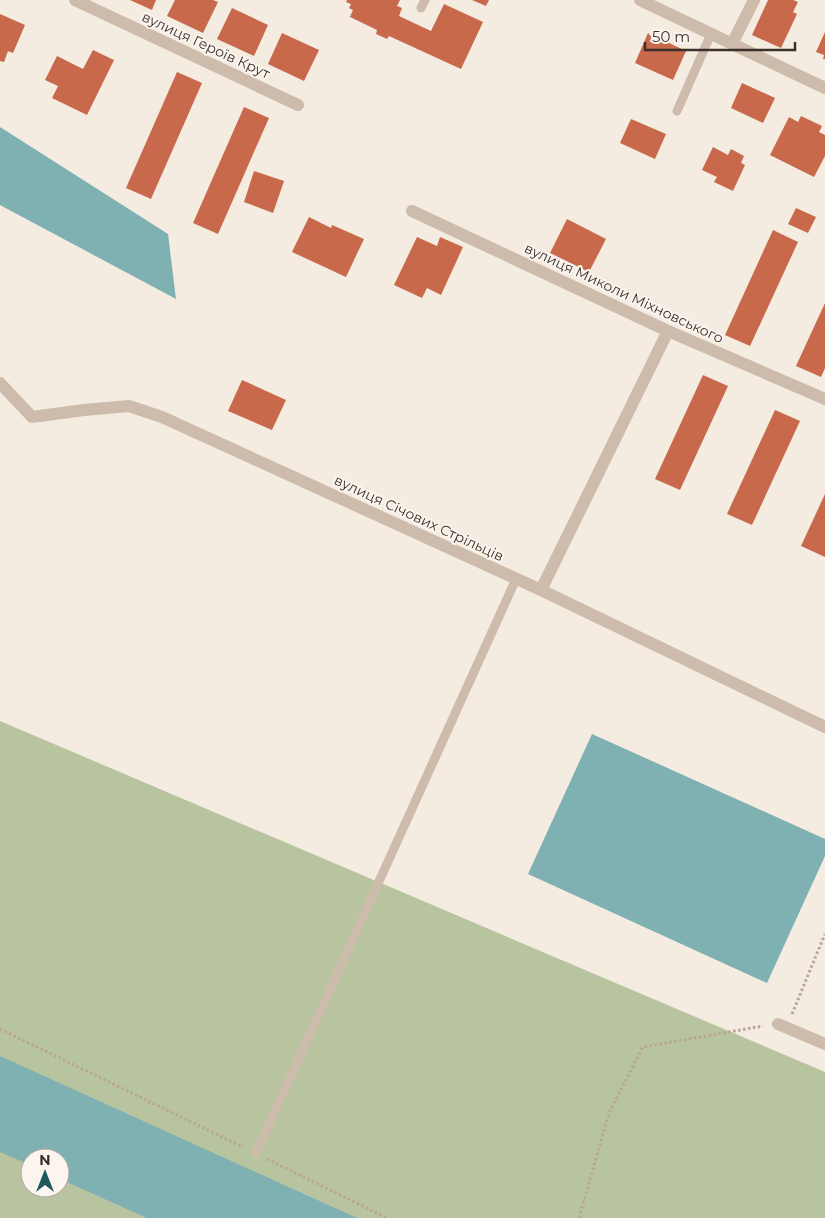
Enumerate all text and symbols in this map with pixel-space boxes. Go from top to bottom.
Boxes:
street label: вулиця Героїв Крут [139,7,273,83]
scale bar [645,20,795,52]
text: 50 m [652,27,690,46]
street label: вулиця Миколи Міхновського [522,239,726,347]
street label: вулиця Січових Стрільців [331,471,507,565]
north arrow [20,1148,70,1198]
text: N [39,1151,51,1169]

